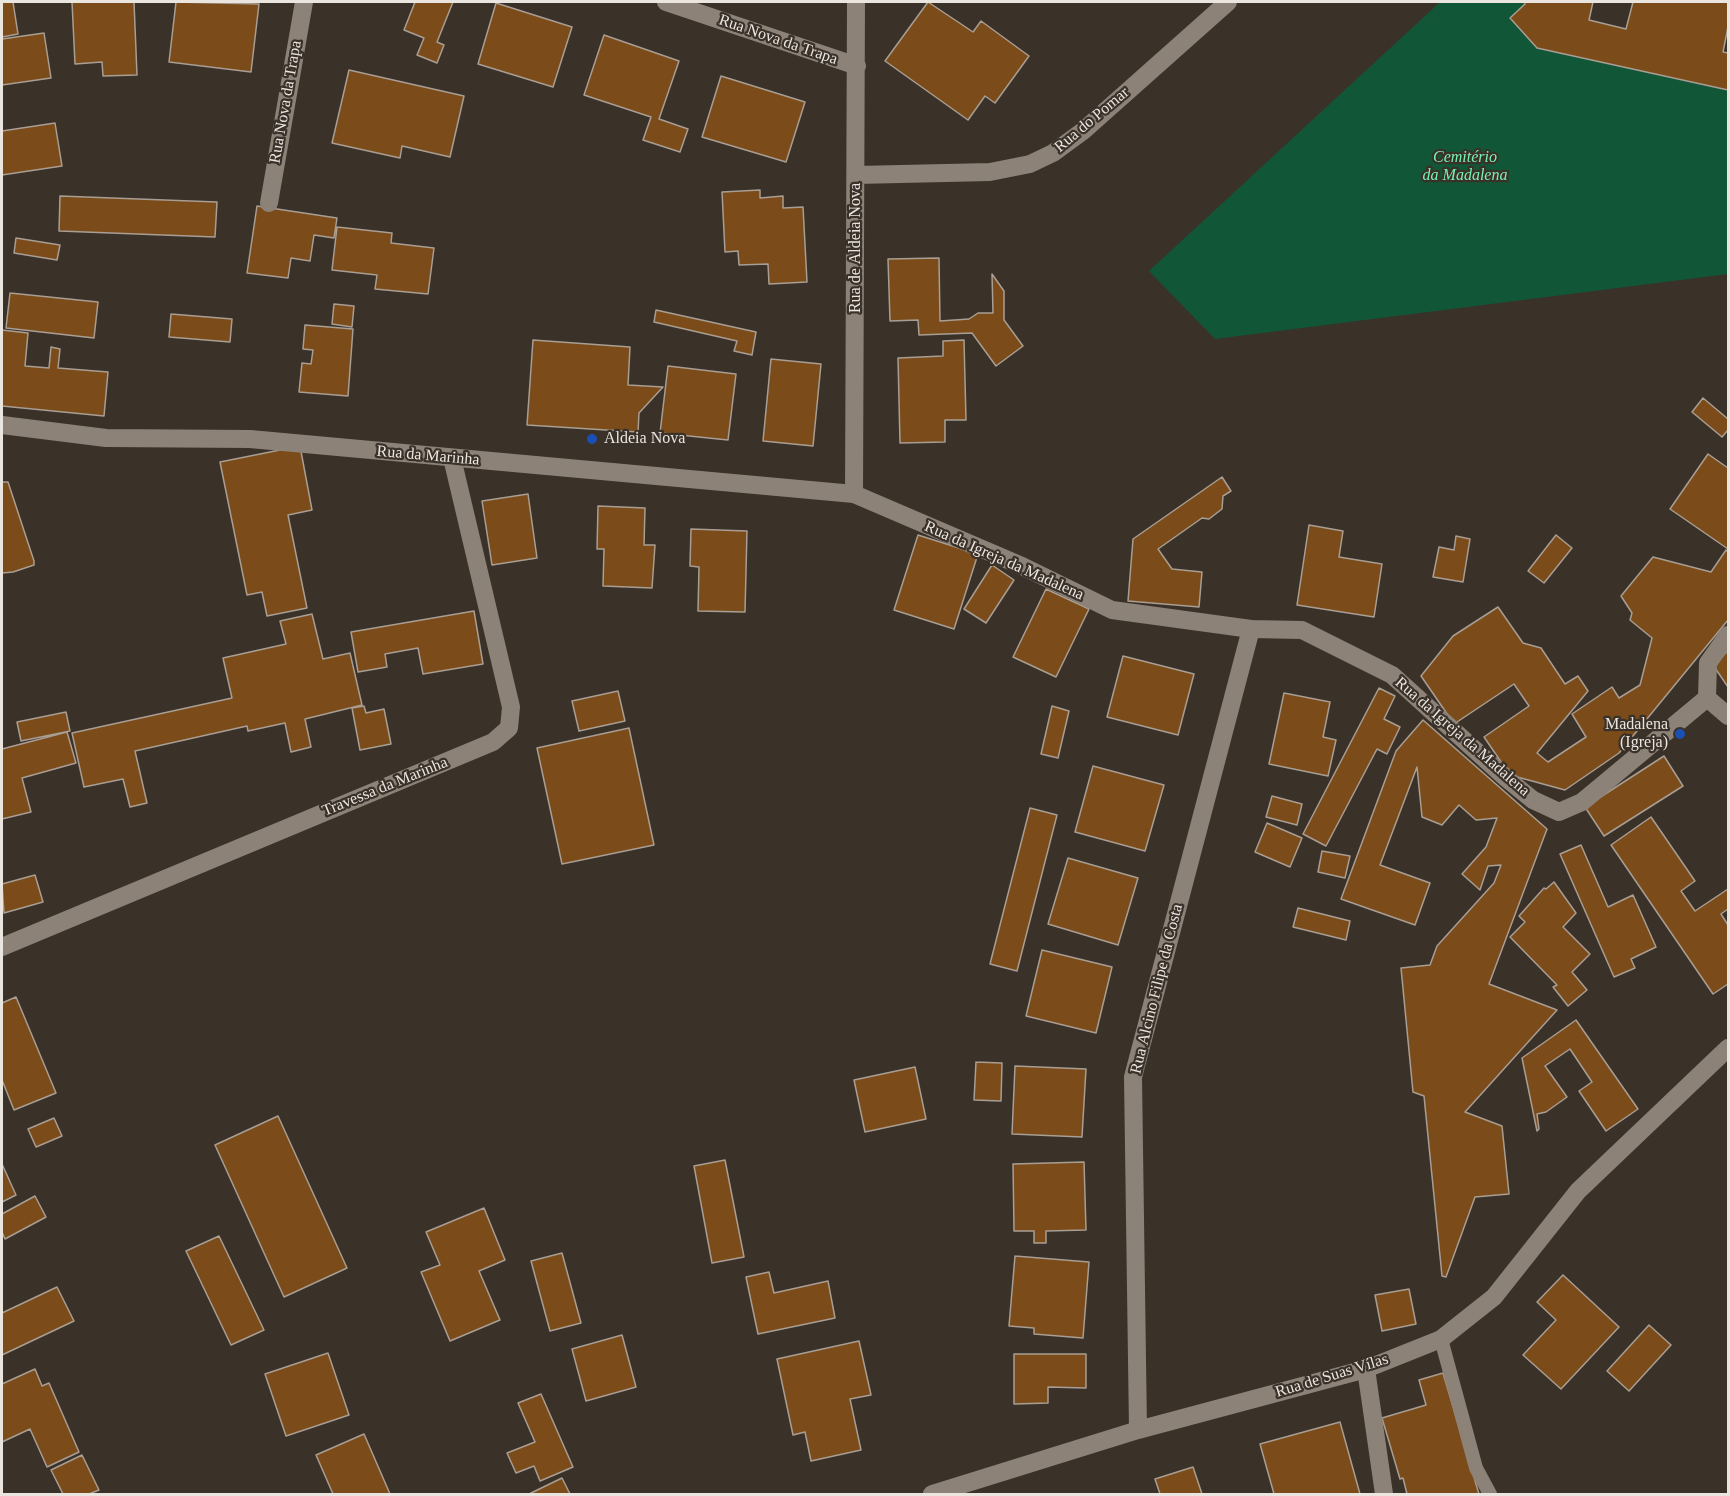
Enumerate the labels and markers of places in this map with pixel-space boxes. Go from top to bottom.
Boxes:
place label: Aldeia Nova [604,429,685,449]
marker: Aldeia Nova [585,432,599,446]
place label: Madalena (Igreja) [1605,715,1668,753]
marker: Madalena (Igreja) [1673,727,1687,741]

